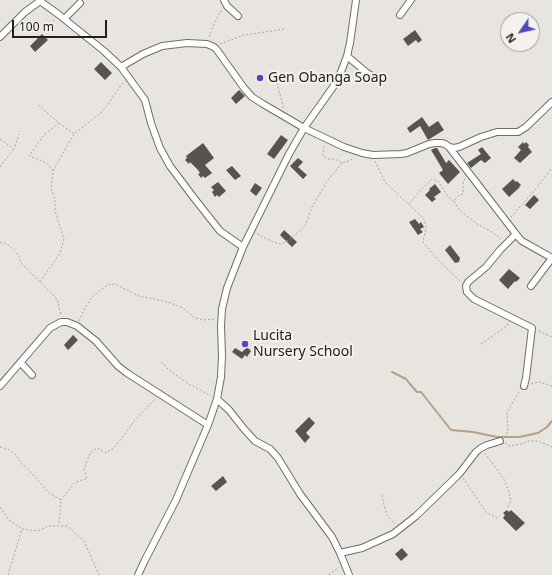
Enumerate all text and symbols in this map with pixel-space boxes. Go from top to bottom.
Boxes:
scale bar [14,12,109,38]
north arrow [500,12,540,52]
text: 100 m [19,18,54,35]
text: N [502,31,519,46]
place label: Gen Obanga Soap [268,70,387,86]
marker: Gen Obanga Soap [255,73,265,83]
place label: Lucita Nursery School [253,328,353,360]
marker: Lucita Nursery School [240,339,250,349]

